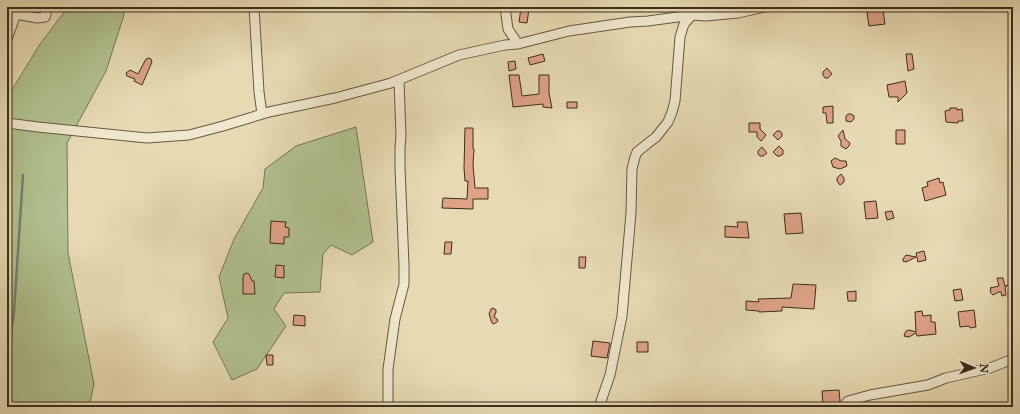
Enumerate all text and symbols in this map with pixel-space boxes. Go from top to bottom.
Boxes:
north arrow [954,348,994,388]
text: N [977,362,990,375]

